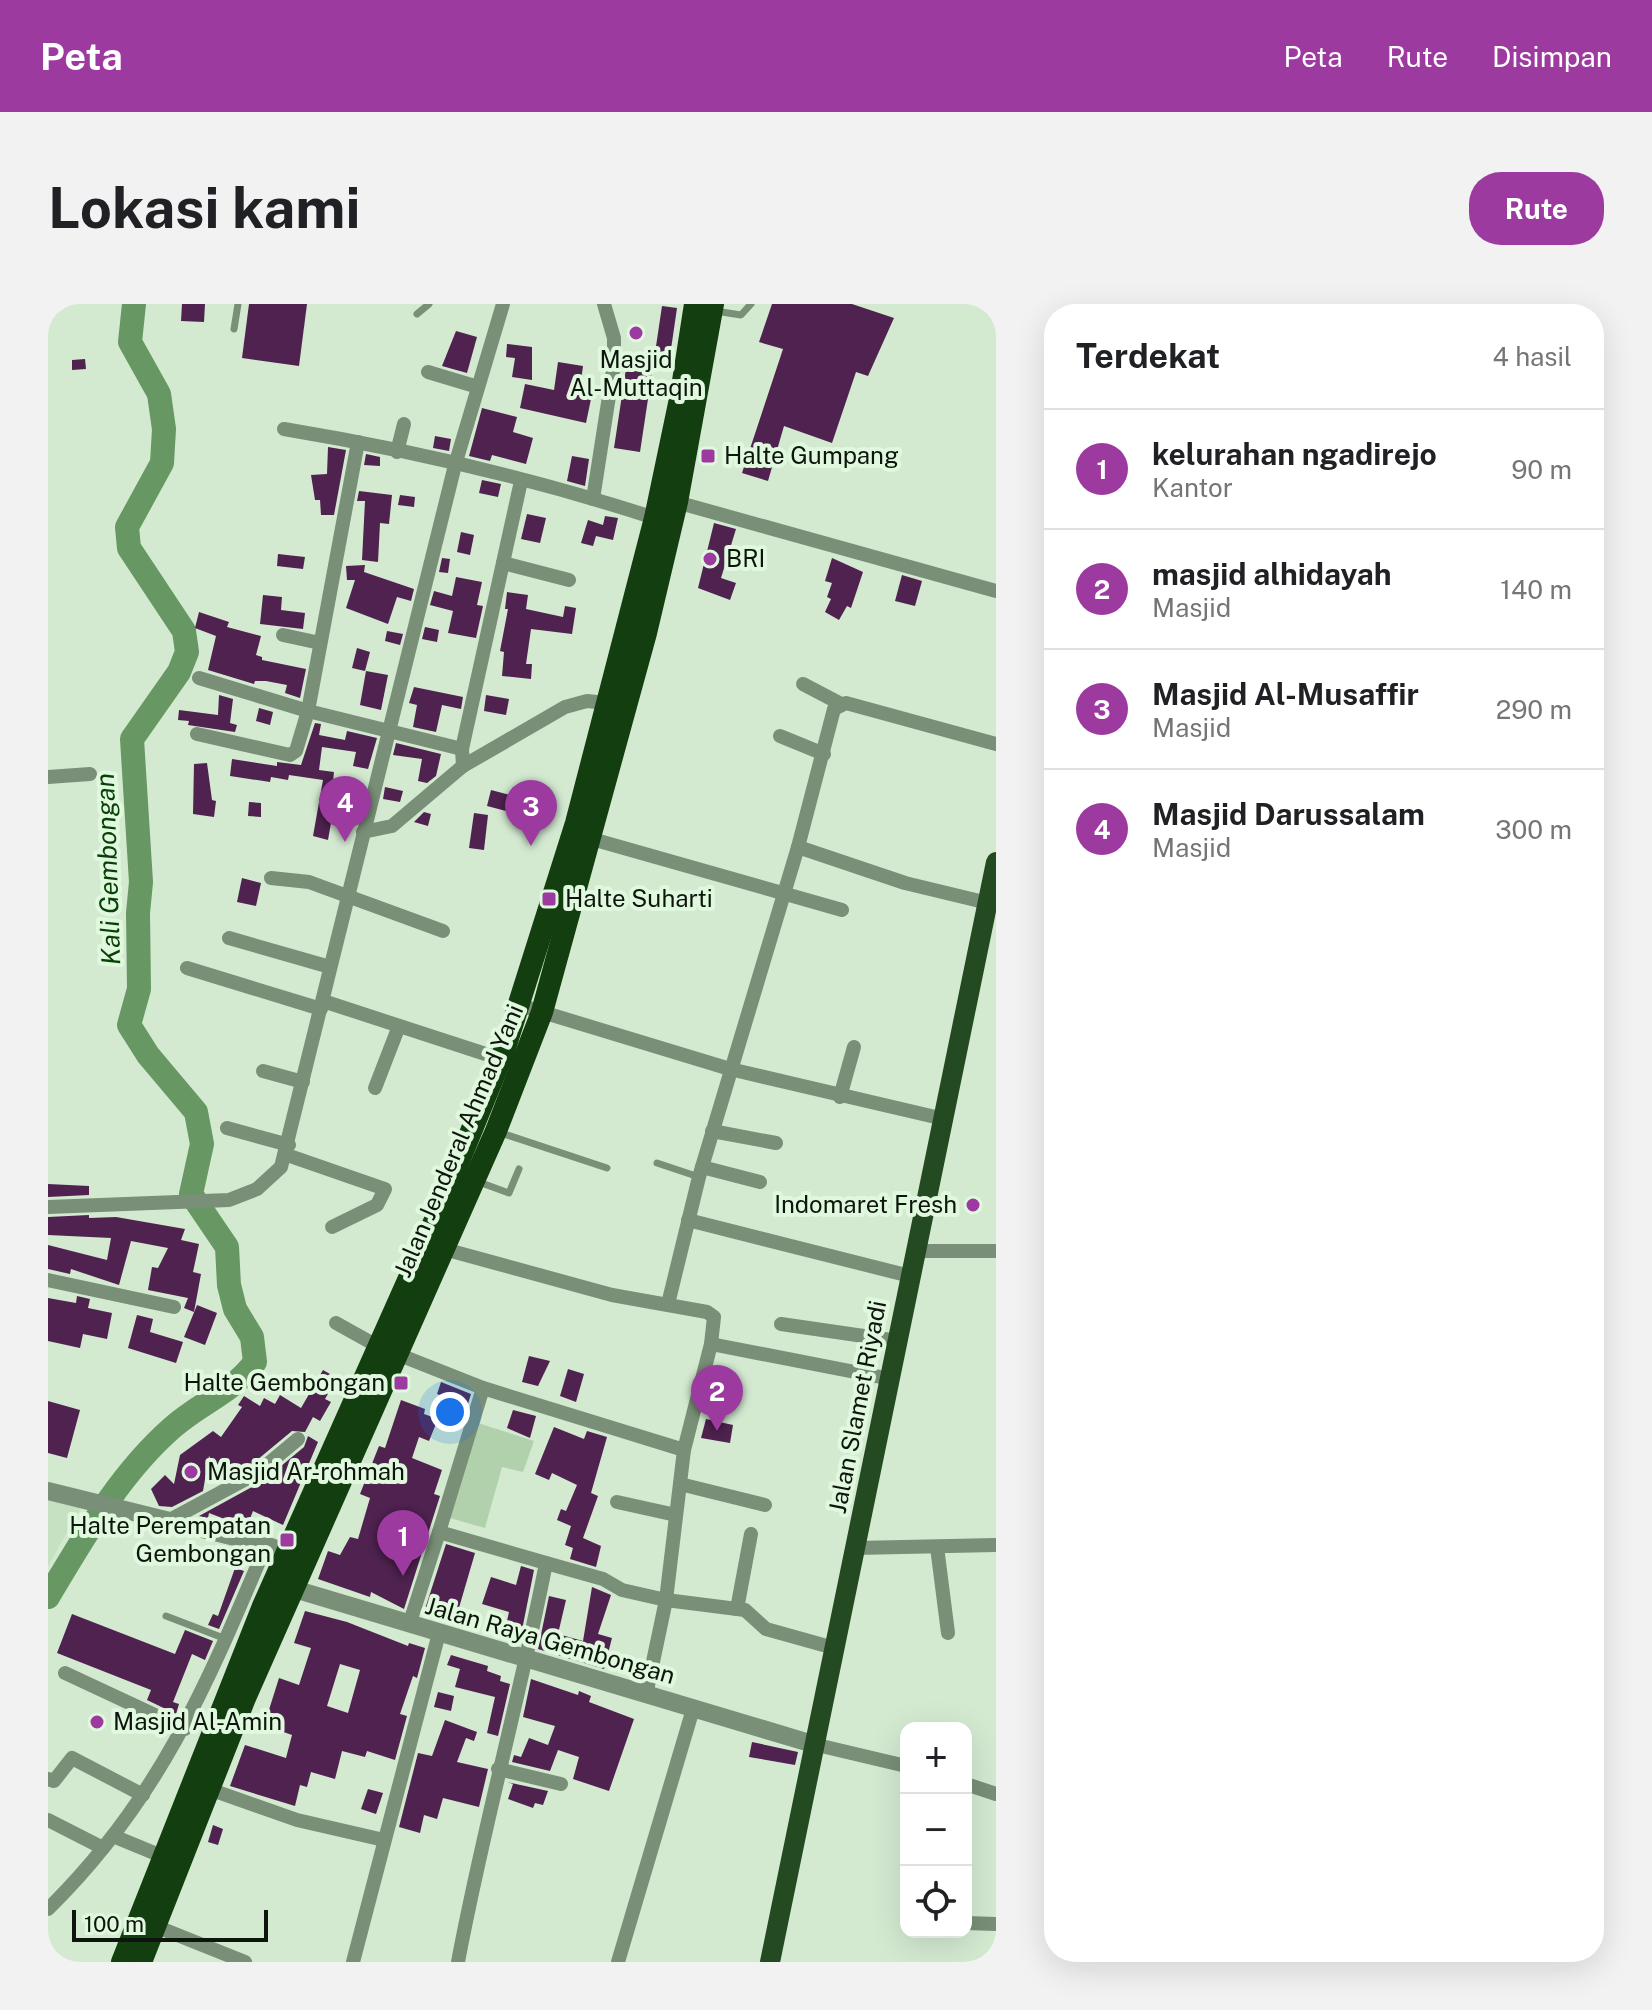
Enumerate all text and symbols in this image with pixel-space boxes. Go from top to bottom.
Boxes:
text: Peta [40,34,123,79]
text: Peta [1284,40,1343,73]
text: Rute [1387,40,1448,73]
text: Disimpan [1492,40,1612,73]
button: Rute [1469,172,1604,245]
text: Lokasi kami [48,175,360,241]
marker: Masjid Al-Muttaqin [627,324,645,342]
text: Terdekat [1076,336,1220,376]
text: 4 hasil [1493,341,1572,372]
place label: Masjid Al-Muttaqin [569,345,703,401]
text: kelurahan ngadirejo [1152,436,1437,472]
place label: Halte Gumpang [724,441,899,469]
marker: Halte Gumpang [699,447,717,465]
text: 1 [1096,454,1108,485]
text: 90 m [1511,454,1572,485]
text: Kantor [1152,472,1233,503]
place label: BRI [726,544,765,572]
marker: BRI [701,550,719,568]
text: masjid alhidayah [1152,556,1392,592]
text: 2 [1094,574,1110,605]
text: 140 m [1500,574,1572,605]
text: Masjid [1152,592,1231,623]
text: Masjid Al-Musaffir [1152,676,1419,712]
text: 3 [1093,694,1111,725]
text: 290 m [1496,694,1572,725]
text: Masjid [1152,712,1231,743]
water label: Kali Gembongan [89,772,126,966]
pin: 4 [319,776,371,842]
pin: 3 [505,780,557,846]
text: Masjid Darussalam [1152,796,1425,832]
text: 4 [1093,814,1111,845]
text: 300 m [1495,814,1572,845]
text: Masjid [1152,832,1231,863]
place label: Halte Suharti [565,884,713,912]
marker: Halte Suharti [540,890,558,908]
street label: Jalan Jenderal Ahmad Yani [388,1000,528,1281]
place label: Indomaret Fresh [774,1190,957,1218]
marker: Indomaret Fresh [964,1196,982,1214]
street label: Jalan Slamet Riyadi [823,1298,891,1516]
pin: 2 [691,1365,743,1431]
place label: Halte Gembongan [183,1368,385,1396]
marker: Halte Gembongan [392,1374,410,1392]
your location [430,1392,470,1432]
place label: Masjid Ar-rohmah [207,1457,405,1485]
marker: Masjid Ar-rohmah [182,1463,200,1481]
pin: 1 [377,1510,429,1576]
place label: Halte Perempatan Gembongan [69,1511,271,1567]
marker: Halte Perempatan Gembongan [278,1531,296,1549]
street label: Jalan Raya Gembongan [422,1591,678,1689]
place label: Masjid Al-Amin [113,1707,282,1735]
marker: Masjid Al-Amin [88,1713,106,1731]
map controls [900,1722,972,1938]
button: + [900,1722,972,1794]
button: − [900,1794,972,1866]
button: locate [900,1866,972,1938]
scale bar [72,1906,268,1942]
text: 100 m [84,1911,144,1937]

